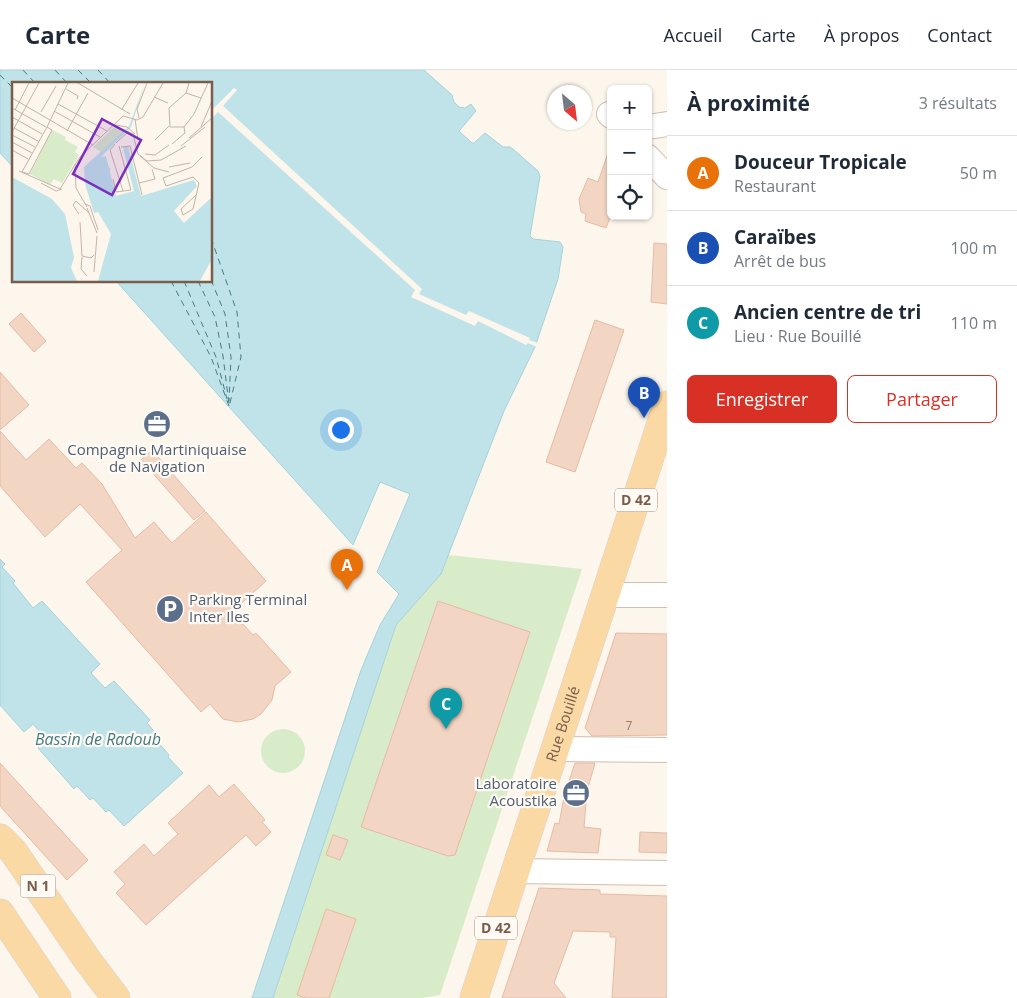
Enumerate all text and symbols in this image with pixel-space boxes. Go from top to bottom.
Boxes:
text: Carte [25,18,90,51]
text: Accueil [664,23,722,47]
text: Carte [750,23,796,47]
text: À propos [824,23,899,47]
text: Contact [927,23,992,47]
inset map [12,82,212,282]
north arrow [547,85,592,130]
map controls [607,85,652,220]
button: + [607,85,652,130]
text: À proximité [687,89,810,117]
text: 3 résultats [919,92,997,114]
button: − [607,130,652,175]
text: Douceur Tropicale [734,149,907,175]
text: A [697,162,709,184]
text: 50 m [960,162,997,184]
button: locate [607,175,652,220]
text: Restaurant [734,175,816,197]
text: Caraïbes [734,224,816,250]
text: B [698,237,708,259]
text: 100 m [951,237,997,259]
text: Arrêt de bus [734,250,826,272]
text: Ancien centre de tri [734,299,921,325]
text: C [698,312,708,334]
text: 110 m [951,312,997,334]
text: Lieu · Rue Bouillé [734,325,861,347]
button: Enregistrer [687,375,837,423]
button: Partager [847,375,997,423]
pin: B [628,377,660,418]
office icon: Compagnie Martiniquaise de Navigation [142,409,172,439]
your location [328,417,354,443]
place label: Compagnie Martiniquaise de Navigation [67,439,247,476]
road number: D 42 [615,488,657,512]
pin: A [331,549,363,590]
place label: Parking Terminal Inter Iles [189,589,307,626]
parking icon: Parking Terminal Inter Iles [155,594,185,624]
street label: Rue Bouillé [541,683,584,764]
pin: C [430,688,462,729]
house number: 7 [626,717,633,734]
water label: Bassin de Radoub [35,728,161,750]
place label: Laboratoire Acoustika [475,773,557,810]
office icon: Laboratoire Acoustika [561,778,591,808]
road number: N 1 [20,874,56,898]
road number: D 42 [475,916,517,940]

